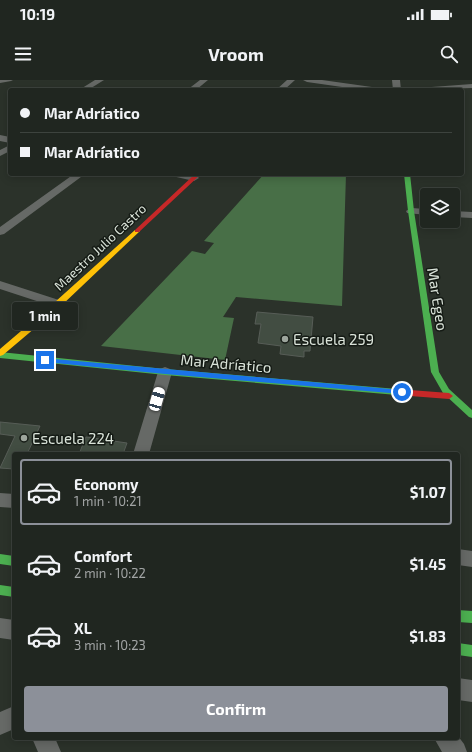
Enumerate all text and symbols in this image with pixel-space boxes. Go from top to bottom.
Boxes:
text: 10:19 [20,5,55,23]
icon: menu [12,43,34,65]
text: Vroom [208,43,264,65]
icon: search [438,43,460,65]
text: Mar Adríatico [44,104,140,122]
text: Mar Adríatico [44,143,140,161]
map controls [420,188,460,228]
button: layers [420,188,460,228]
street label: Maestro Julio Castro [51,200,149,294]
street label: Mar Egeo [424,266,452,332]
callout: 1 min [12,302,78,330]
text: 1 min [29,308,61,324]
place label: Escuela 259 [293,330,374,348]
marker: Escuela 259 [280,334,290,344]
street label: Mar Adríatico [180,350,272,376]
route end [36,351,54,369]
route start [393,383,411,401]
car [148,386,166,412]
place label: Escuela 224 [32,429,114,447]
marker: Escuela 224 [19,433,29,443]
icon: car [26,474,62,510]
text: Economy [74,475,139,493]
text: $1.07 [410,483,446,501]
text: 1 min · 10:21 [74,493,142,509]
icon: car [26,546,62,582]
text: Comfort [74,547,132,565]
text: $1.45 [409,555,446,573]
text: 2 min · 10:22 [74,565,146,581]
icon: car [26,618,62,654]
text: XL [74,619,92,637]
text: $1.83 [409,627,446,645]
text: 3 min · 10:23 [74,637,146,653]
button: Confirm [24,686,448,732]

